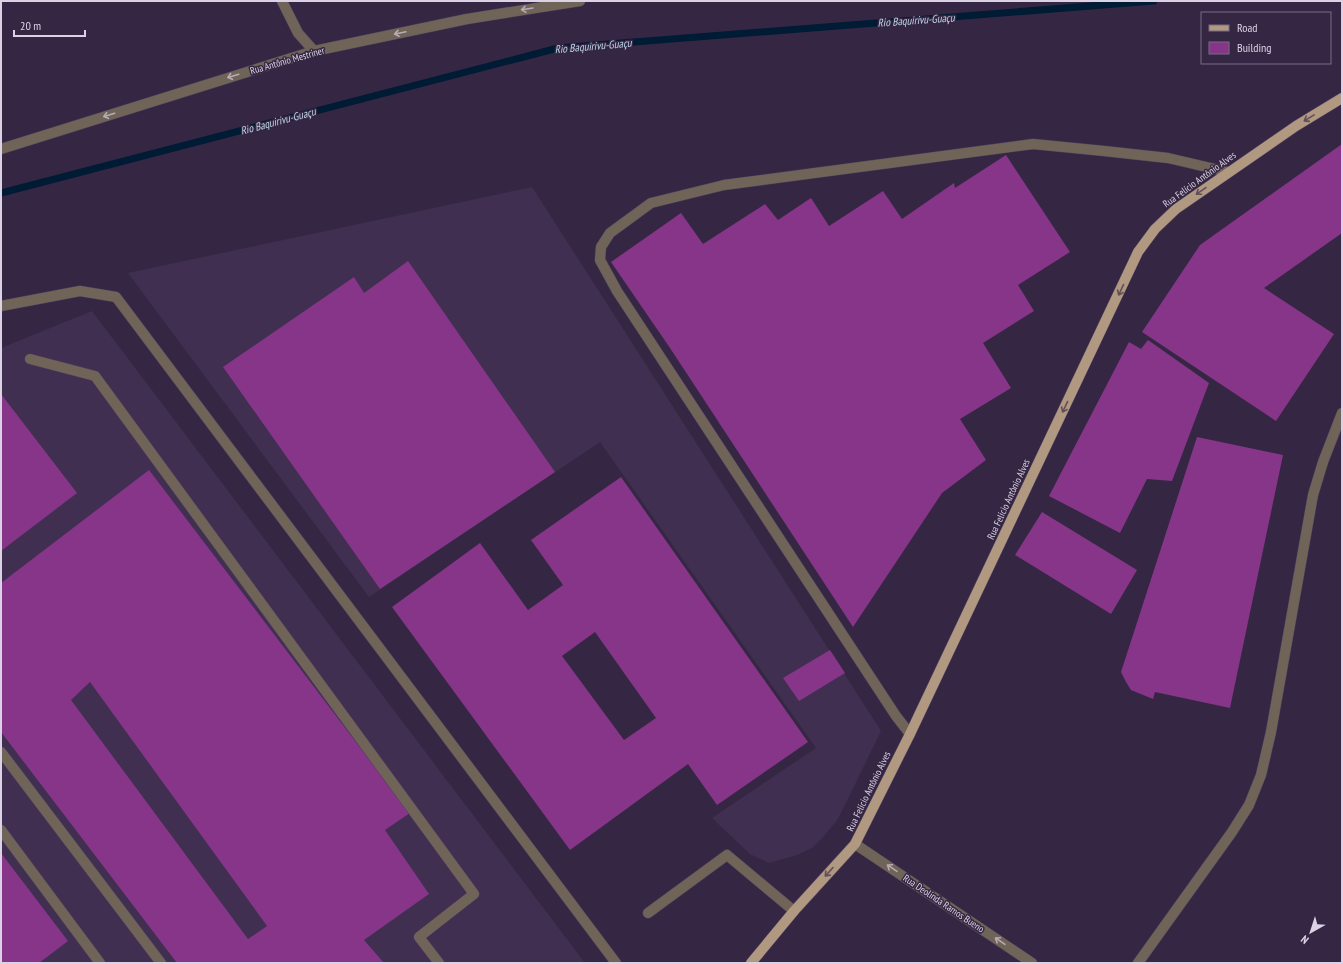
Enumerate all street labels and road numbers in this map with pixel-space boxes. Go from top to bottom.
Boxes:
street label: Rua Antônio Mestriner [248,44,326,77]
street label: Rua Felício Antônio Alves [1160,148,1239,210]
street label: Rua Felício Antônio Alves [984,456,1033,541]
street label: Rua Felício Antônio Alves [843,749,894,833]
street label: Rua Deolinda Ramos Bueno [901,871,987,935]

